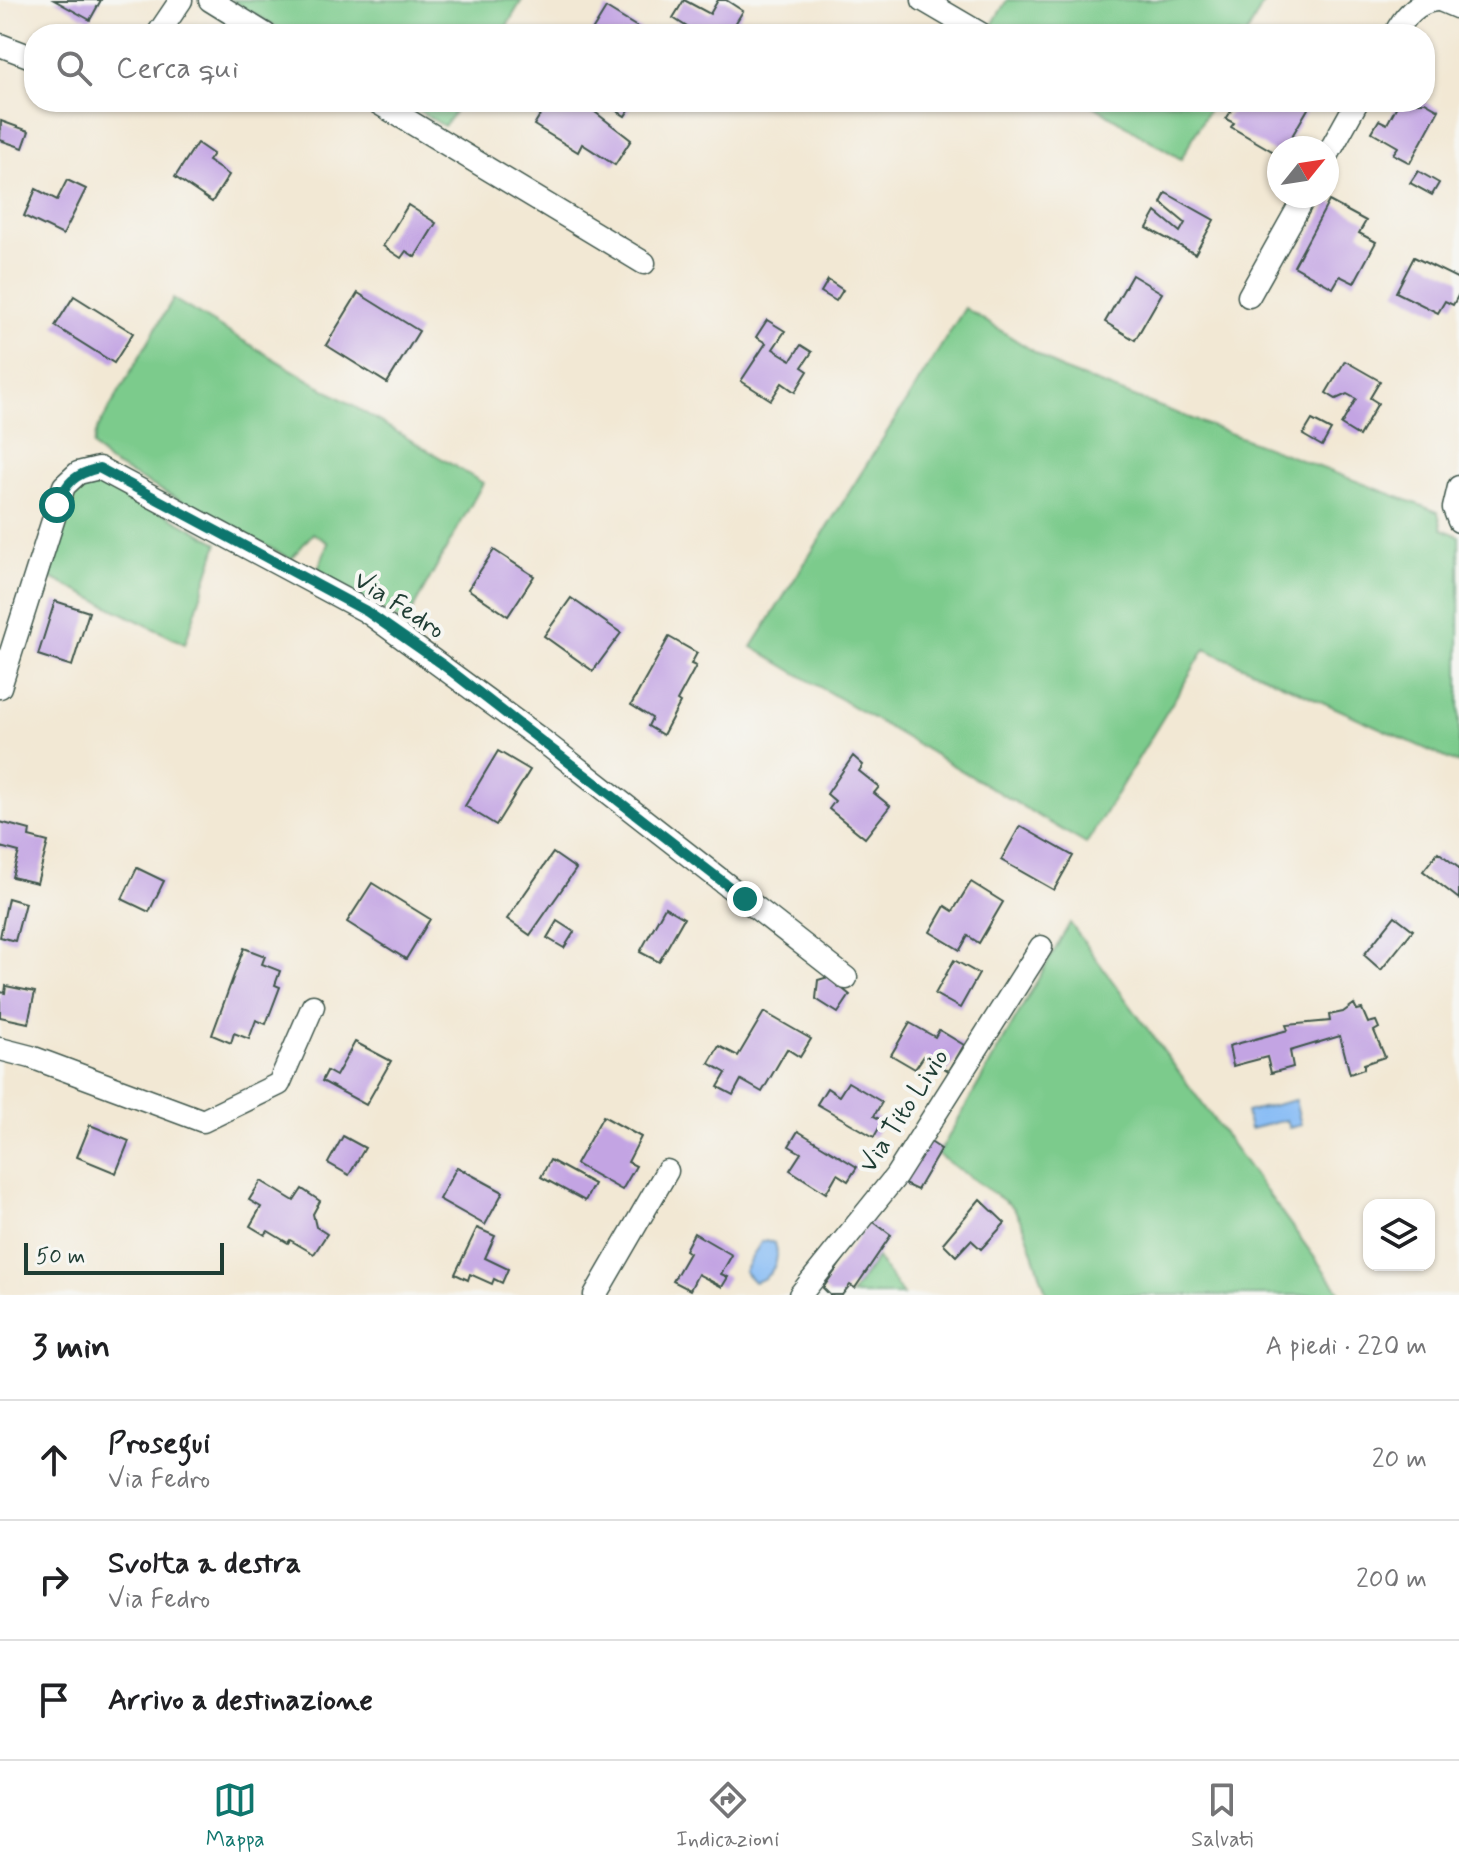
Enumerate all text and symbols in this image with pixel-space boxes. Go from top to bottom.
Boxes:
search box [24,24,1435,112]
icon: search [52,46,96,90]
text: Cerca qui [116,49,239,88]
north arrow [1267,136,1339,208]
route start [39,487,75,523]
street label: Via Fedro [347,564,451,648]
route end [727,881,763,917]
street label: Via Tito Livio [852,1043,957,1180]
map controls [1363,1199,1435,1271]
button: layers [1363,1199,1435,1271]
scale bar [24,1239,224,1275]
text: 50 m [36,1243,85,1271]
text: 3 min [32,1325,110,1370]
text: A piedi · 220 m [1265,1330,1427,1364]
text: Prosegui [108,1424,210,1463]
icon: ahead [32,1438,76,1482]
text: 20 m [1372,1443,1427,1477]
text: Via Fedro [108,1463,210,1497]
text: Svolta a destra [108,1544,301,1583]
icon: right [32,1558,76,1602]
text: 200 m [1356,1563,1427,1597]
text: Via Fedro [108,1583,210,1617]
icon: arrive [32,1678,76,1722]
text: Arrivo a destinazione [108,1681,373,1720]
tab: Mappa [206,1778,265,1854]
tab: Indicazioni [676,1778,779,1854]
tab: Salvati [1191,1778,1253,1854]

